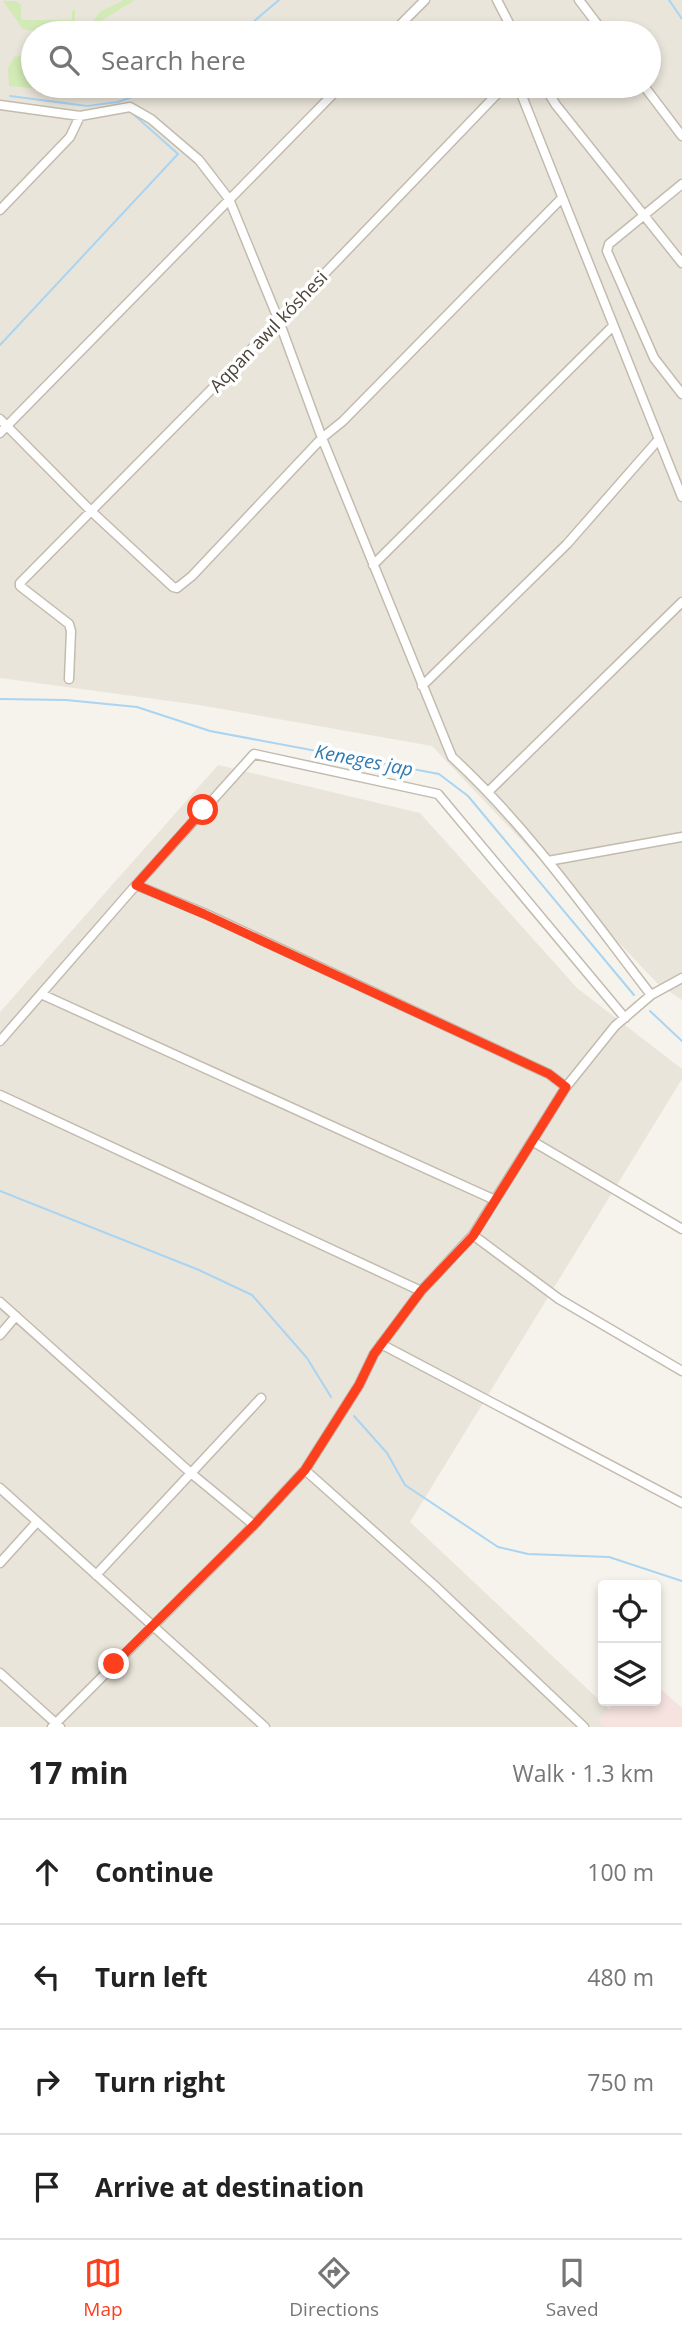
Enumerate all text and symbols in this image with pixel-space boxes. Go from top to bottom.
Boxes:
search box [21,21,661,98]
icon: search [45,41,83,79]
text: Search here [101,42,246,78]
street label: Aqpan awıl kóshesi [204,265,332,397]
water label: Keneges jap [313,738,415,782]
route start [187,794,218,825]
map controls [598,1580,661,1706]
button: locate [598,1580,661,1643]
button: layers [598,1643,661,1706]
route end [98,1648,129,1679]
text: 17 min [28,1752,128,1793]
text: Walk · 1.3 km [512,1757,654,1789]
icon: ahead [28,1853,66,1891]
text: Continue [95,1854,214,1890]
text: 100 m [587,1856,654,1888]
icon: left [28,1958,66,1996]
text: Turn left [95,1959,207,1995]
text: 480 m [587,1961,654,1993]
icon: right [28,2063,66,2101]
text: Turn right [95,2064,226,2100]
text: 750 m [587,2066,654,2098]
icon: arrive [28,2168,66,2206]
text: Arrive at destination [95,2169,364,2205]
tab: Map [83,2254,123,2322]
tab: Directions [289,2254,379,2322]
tab: Saved [546,2254,599,2322]

